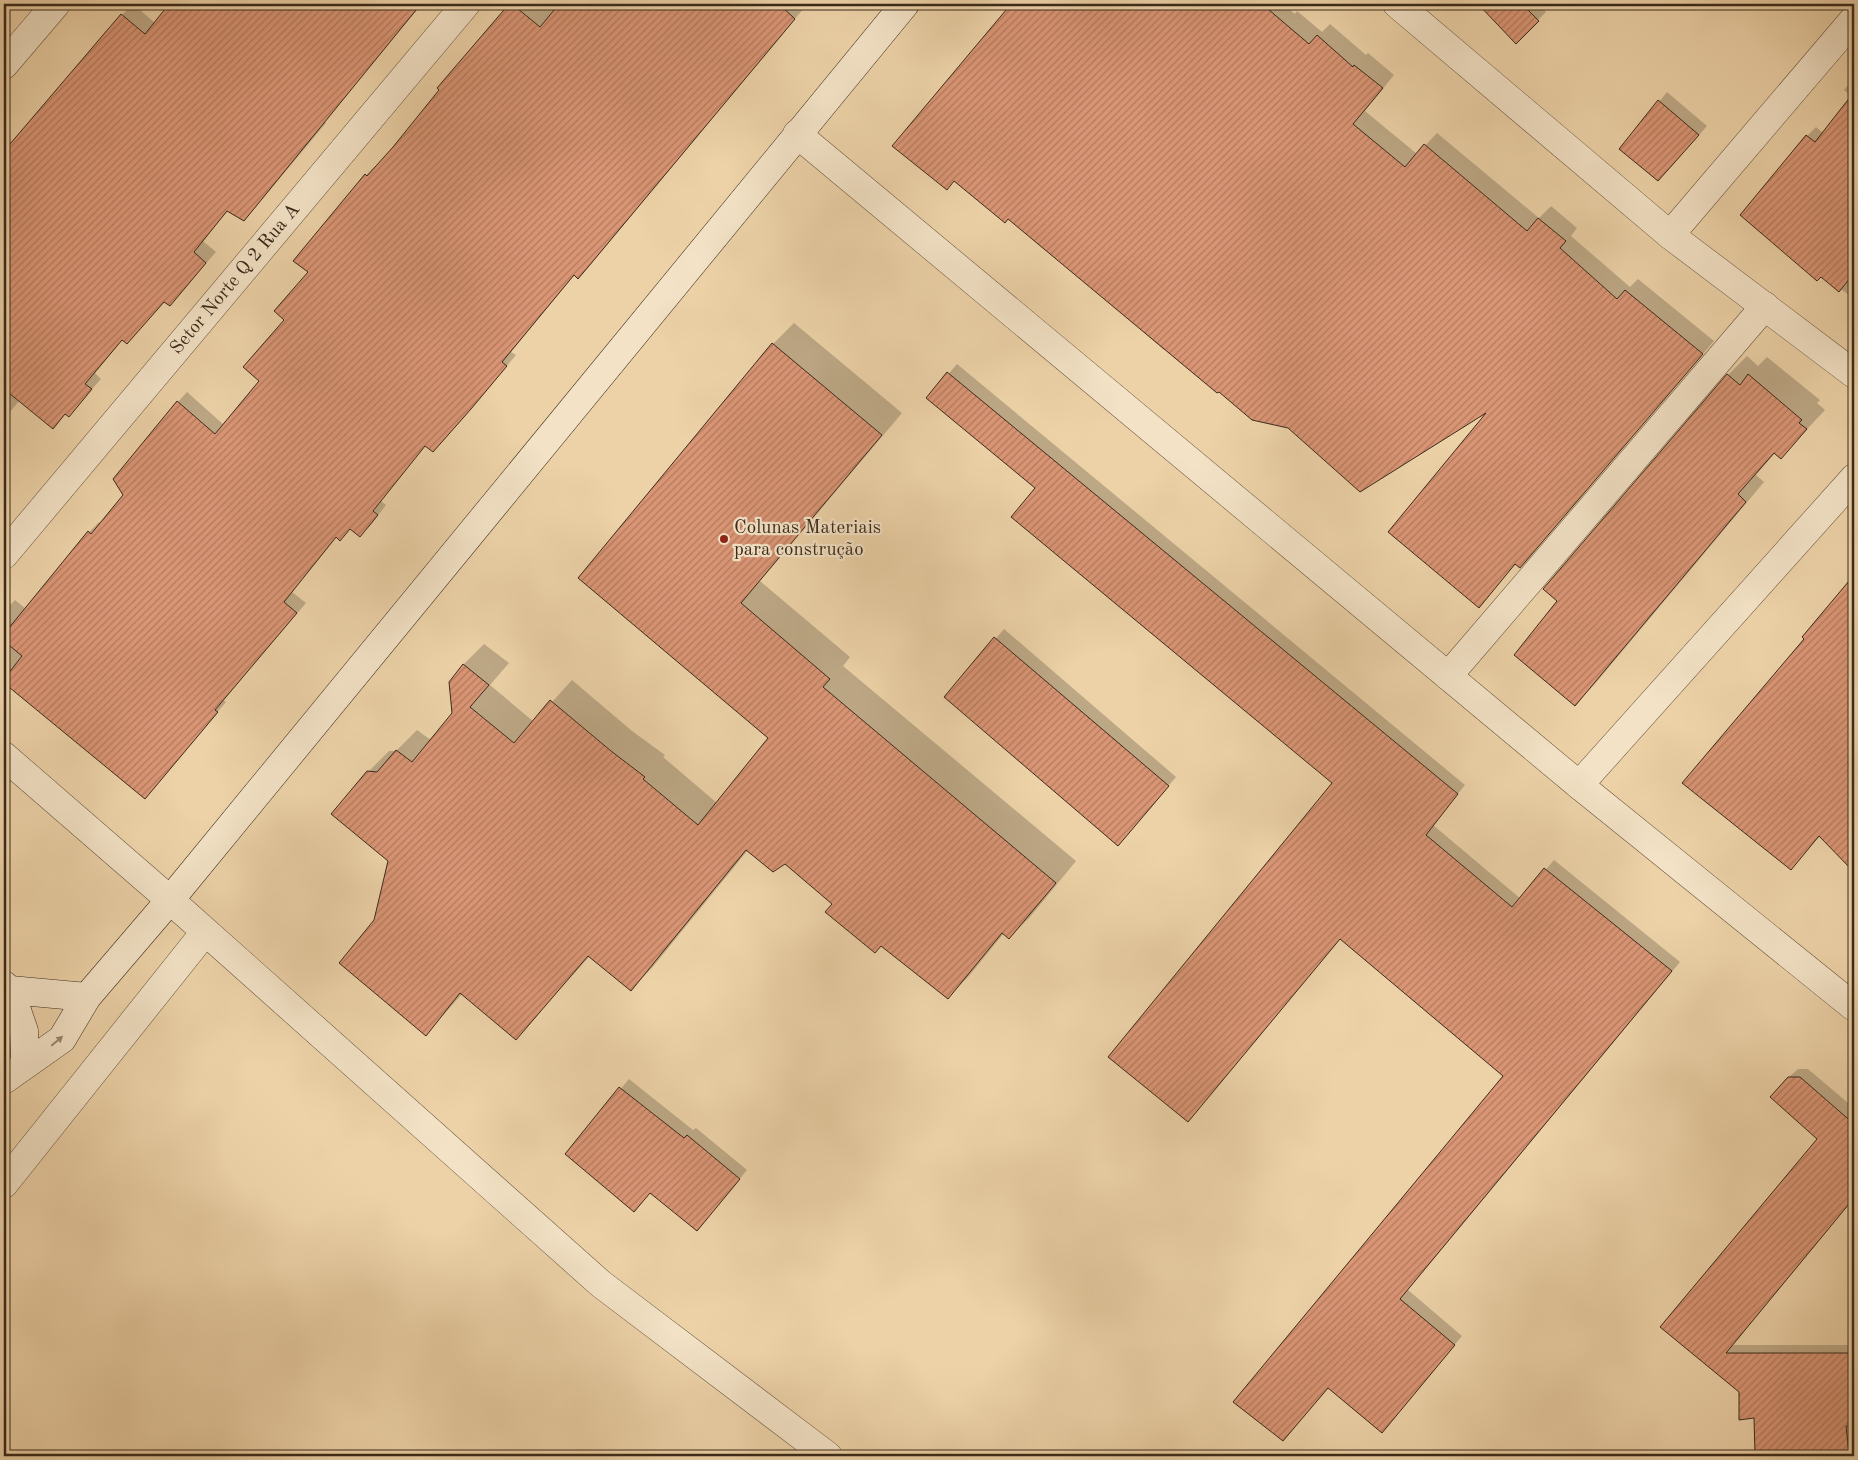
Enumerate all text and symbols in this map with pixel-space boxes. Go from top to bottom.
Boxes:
street label: Setor Norte Q 2 Rua A [167,200,304,358]
place label: Colunas Materiais para construção [734,519,881,560]
marker: Colunas Materiais para construção [718,533,730,545]
one-way arrow [50,1036,63,1047]

